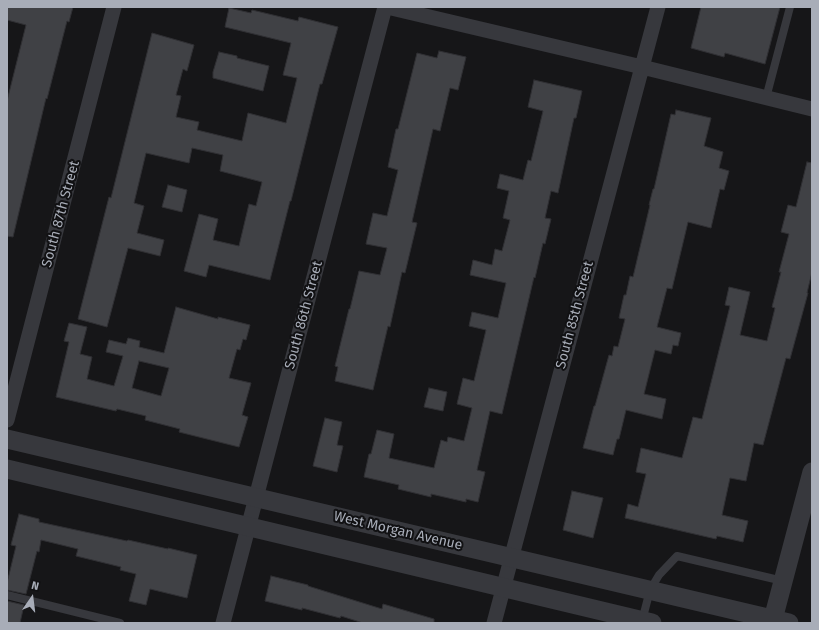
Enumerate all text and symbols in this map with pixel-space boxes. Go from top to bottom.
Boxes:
street label: South 87th Street [39,159,83,269]
street label: South 86th Street [282,259,326,371]
street label: South 85th Street [553,259,597,371]
street label: West Morgan Avenue [332,508,464,554]
north arrow [12,578,52,618]
text: N [30,579,40,593]

